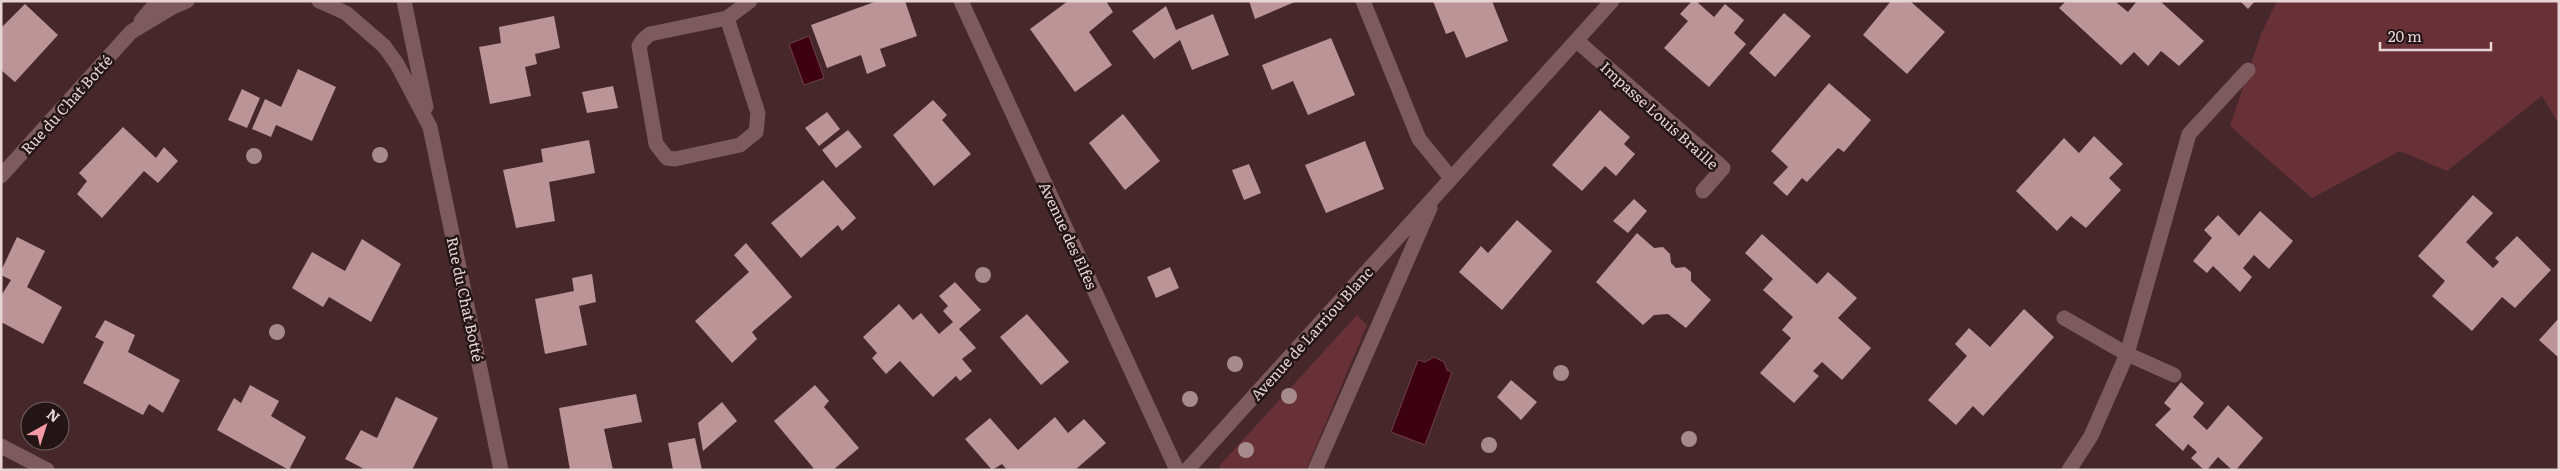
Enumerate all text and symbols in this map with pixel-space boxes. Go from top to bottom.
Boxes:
scale bar [2380,20,2491,52]
text: 20 m [2388,24,2422,47]
street label: Rue du Chat Botté [15,49,117,159]
street label: Impasse Louis Braille [1596,55,1724,175]
street label: Avenue des Elfes [1034,177,1104,293]
street label: Rue du Chat Botté [442,234,491,364]
street label: Avenue de Larriou Blanc [1244,260,1378,405]
north arrow [20,401,70,451]
text: N [43,404,65,427]

